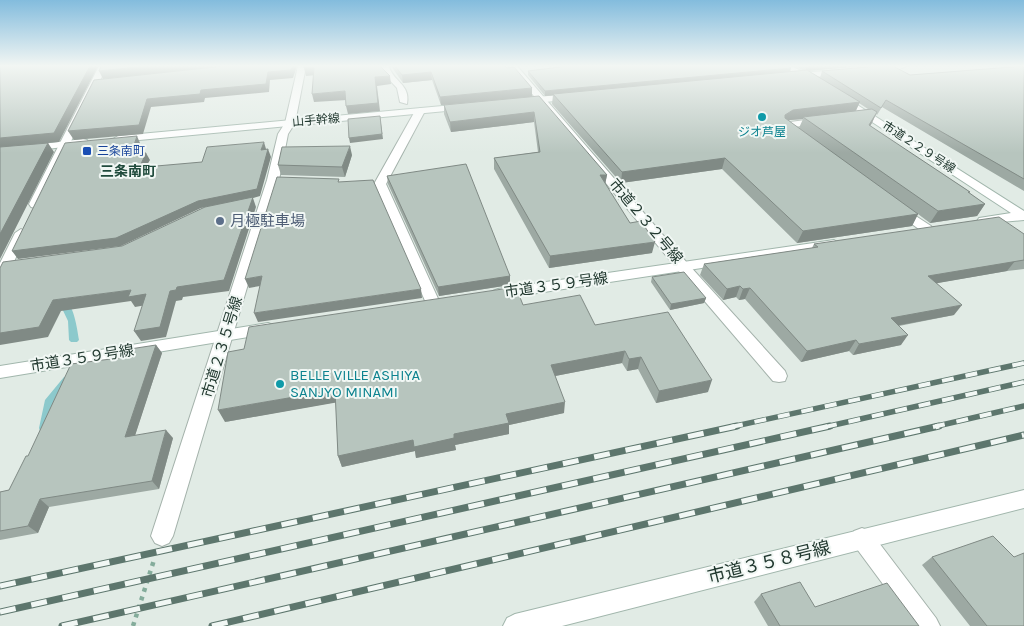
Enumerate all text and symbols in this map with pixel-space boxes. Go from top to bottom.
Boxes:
street label: 山手幹線 [291,111,341,129]
marker: ジオ芦屋 [756,111,768,123]
street label: 市道２２９号線 [880,118,958,176]
place label: ジオ芦屋 [738,125,786,139]
place label: 三条南町 [97,144,145,158]
marker: 三条南町 [81,145,93,157]
district label: 三条南町 [100,163,156,180]
street label: 市道２３２号線 [605,175,687,267]
place label: 月極駐車場 [230,212,305,230]
marker: 月極駐車場 [214,215,226,227]
street label: 市道３５９号線 [503,269,609,301]
street label: 市道２３５号線 [198,294,246,400]
street label: 市道３５９号線 [29,341,135,375]
place label: BELLE VILLE ASHIYA SANJYO MINAMI [290,366,421,401]
marker: BELLE VILLE ASHIYA SANJYO MINAMI [274,378,286,390]
street label: 市道３５８号線 [705,536,833,588]

